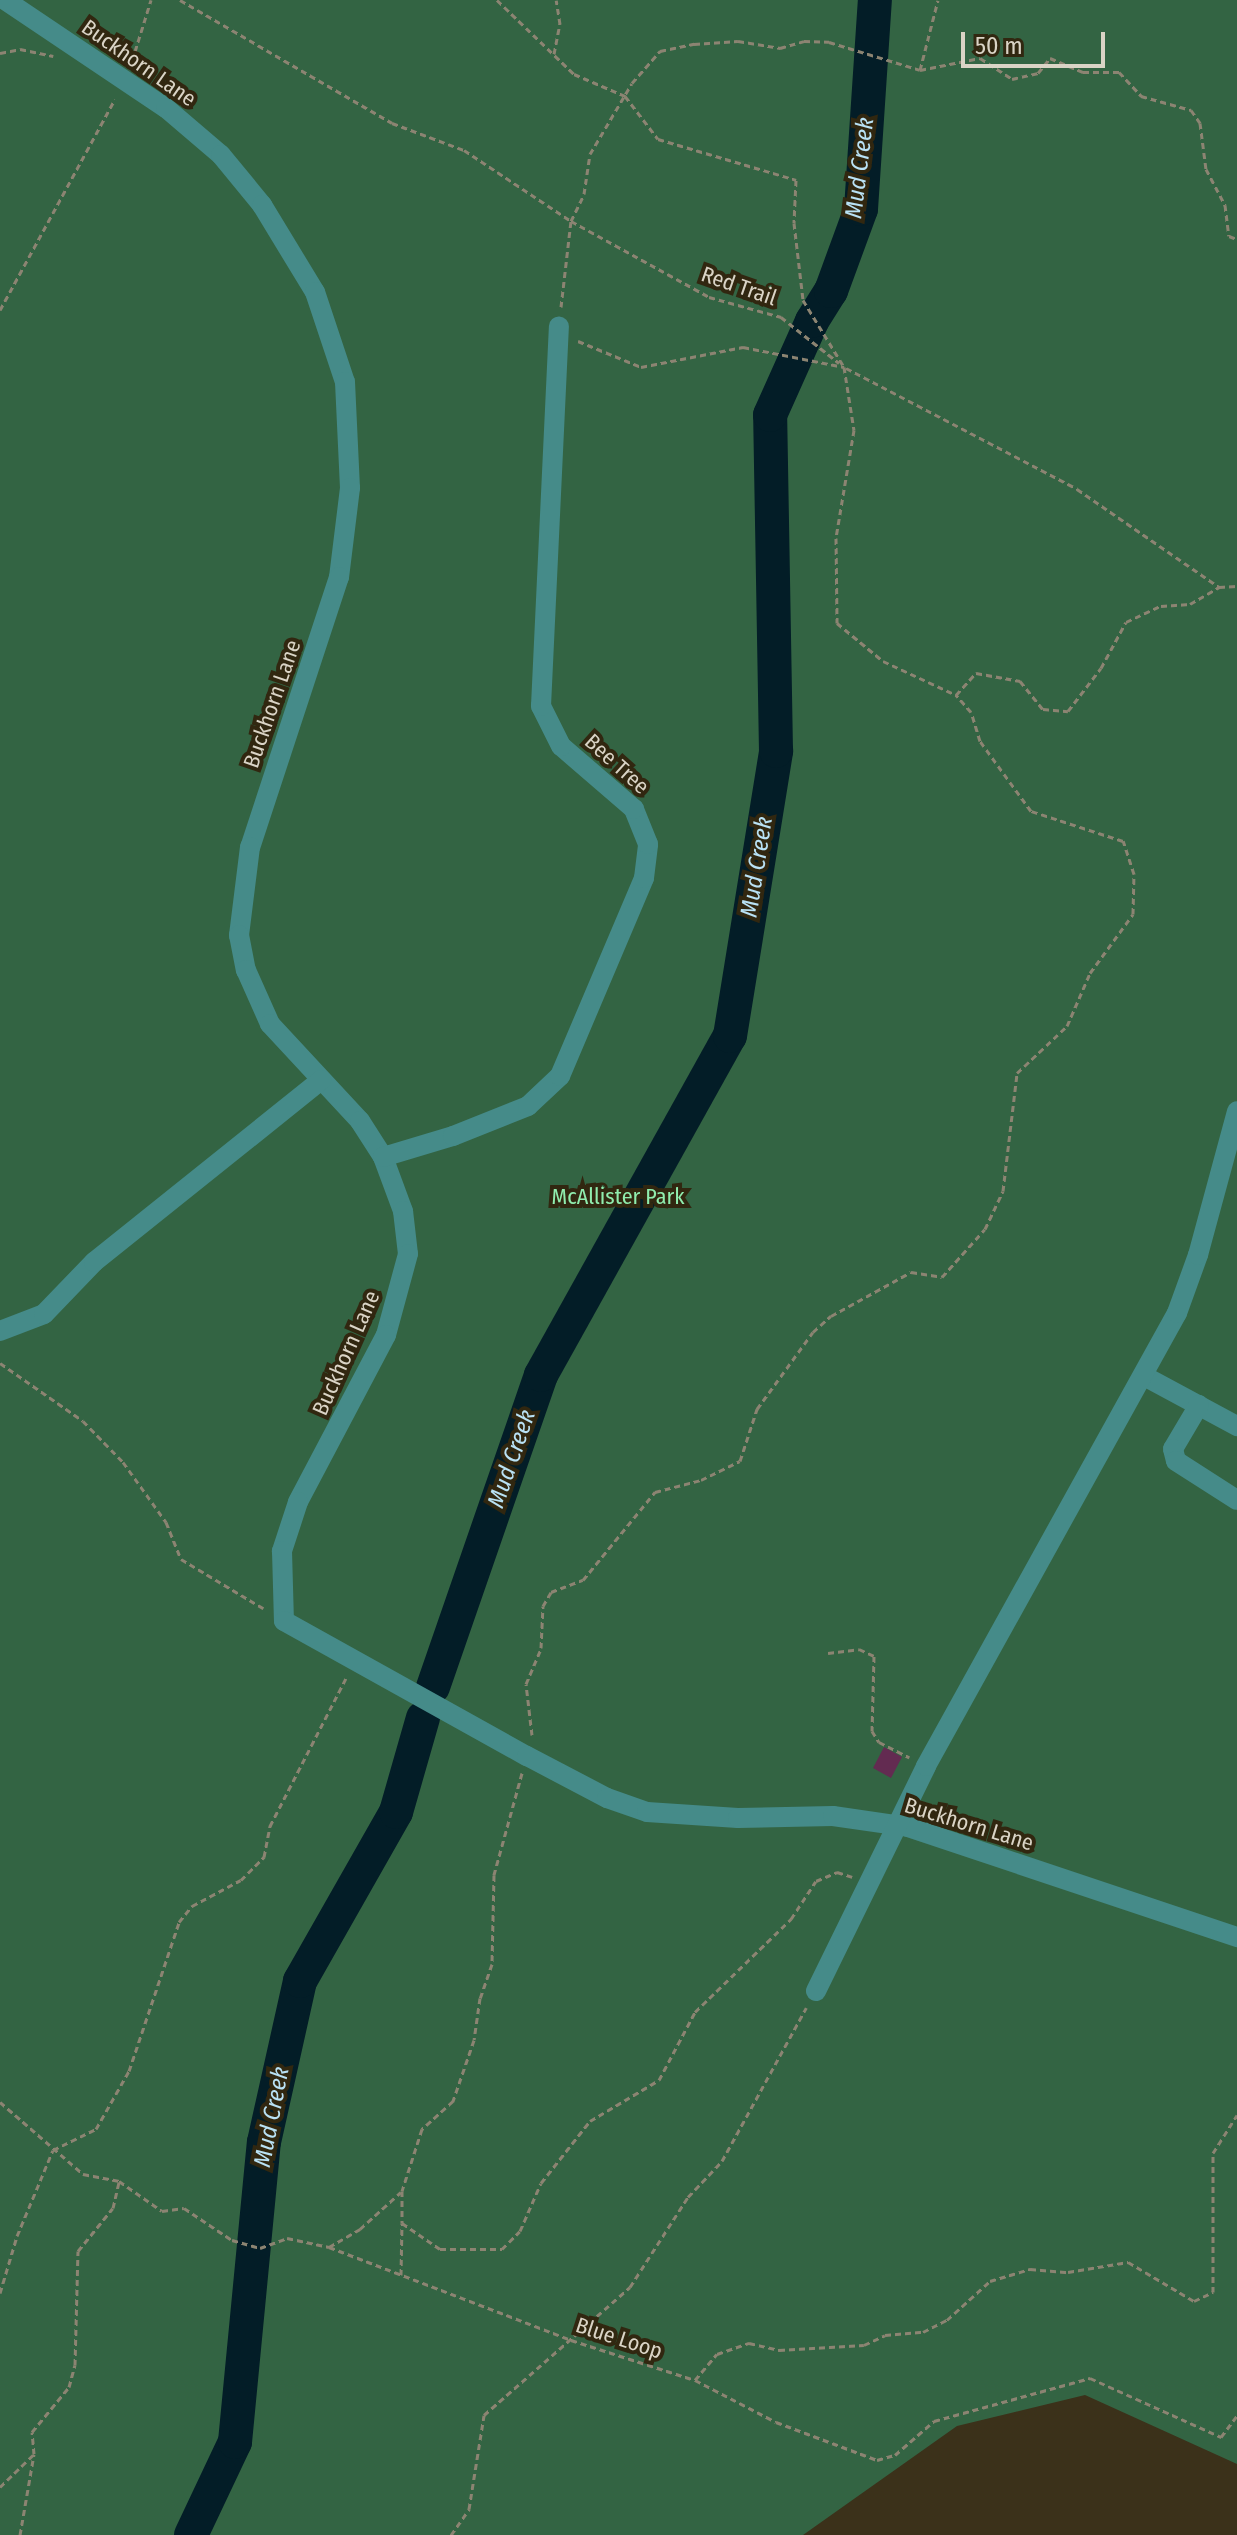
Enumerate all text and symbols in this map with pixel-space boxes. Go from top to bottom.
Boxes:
street label: Buckhorn Lane [77,14,201,112]
scale bar [965,16,1109,66]
text: 50 m [975,32,1023,60]
water label: Mud Creek [840,116,880,220]
street label: Red Trail [698,261,780,311]
street label: Buckhorn Lane [238,637,306,771]
street label: Bee Tree [579,728,655,800]
water label: Mud Creek [735,815,779,919]
park label: McAllister Park [552,1184,684,1210]
street label: Buckhorn Lane [307,1287,385,1419]
water label: Mud Creek [482,1406,542,1512]
street label: Buckhorn Lane [901,1792,1037,1856]
water label: Mud Creek [248,2064,296,2170]
street label: Blue Loop [572,2312,666,2364]

